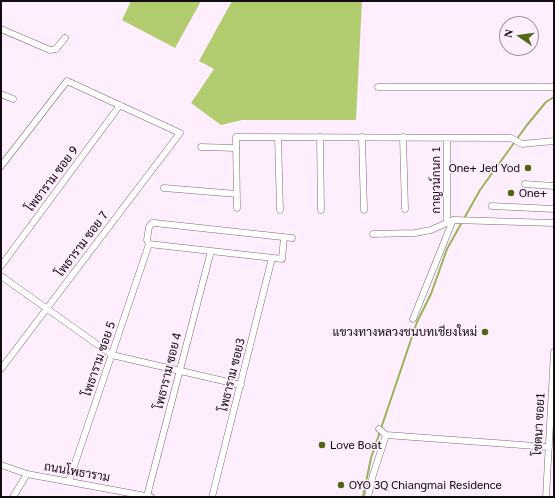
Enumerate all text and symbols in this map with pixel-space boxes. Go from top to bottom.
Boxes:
north arrow [499,16,539,56]
text: N [502,28,515,39]
street label: โพธาราม ซอย 9 [23,143,81,215]
street label: กาญวน์กนก 1 [429,146,443,214]
place label: One+ Jed Yod [449,161,520,175]
marker: One+ Jed Yod [523,163,533,173]
place label: One+ [519,186,547,200]
marker: One+ [506,188,516,198]
street label: โพธาราม ซอย 7 [53,208,111,280]
street label: โพธาราม ซอย 5 [79,320,119,398]
place label: แขวงทางหลวงชนบทเชียงใหม่ [333,325,477,339]
marker: แขวงทางหลวงชนบทเชียงใหม่ [480,327,490,337]
street label: โพธาราม ซอย 4 [152,331,184,411]
street label: โพธาราม ซอย3 [216,337,248,413]
street label: โชตนา ซอย1 [530,392,548,456]
place label: Love Boat [330,438,382,452]
marker: Love Boat [317,440,327,450]
street label: ถนนโพธาราม [43,459,111,485]
place label: OYO 3Q Chiangmai Residence [349,478,502,492]
marker: OYO 3Q Chiangmai Residence [336,480,346,490]

